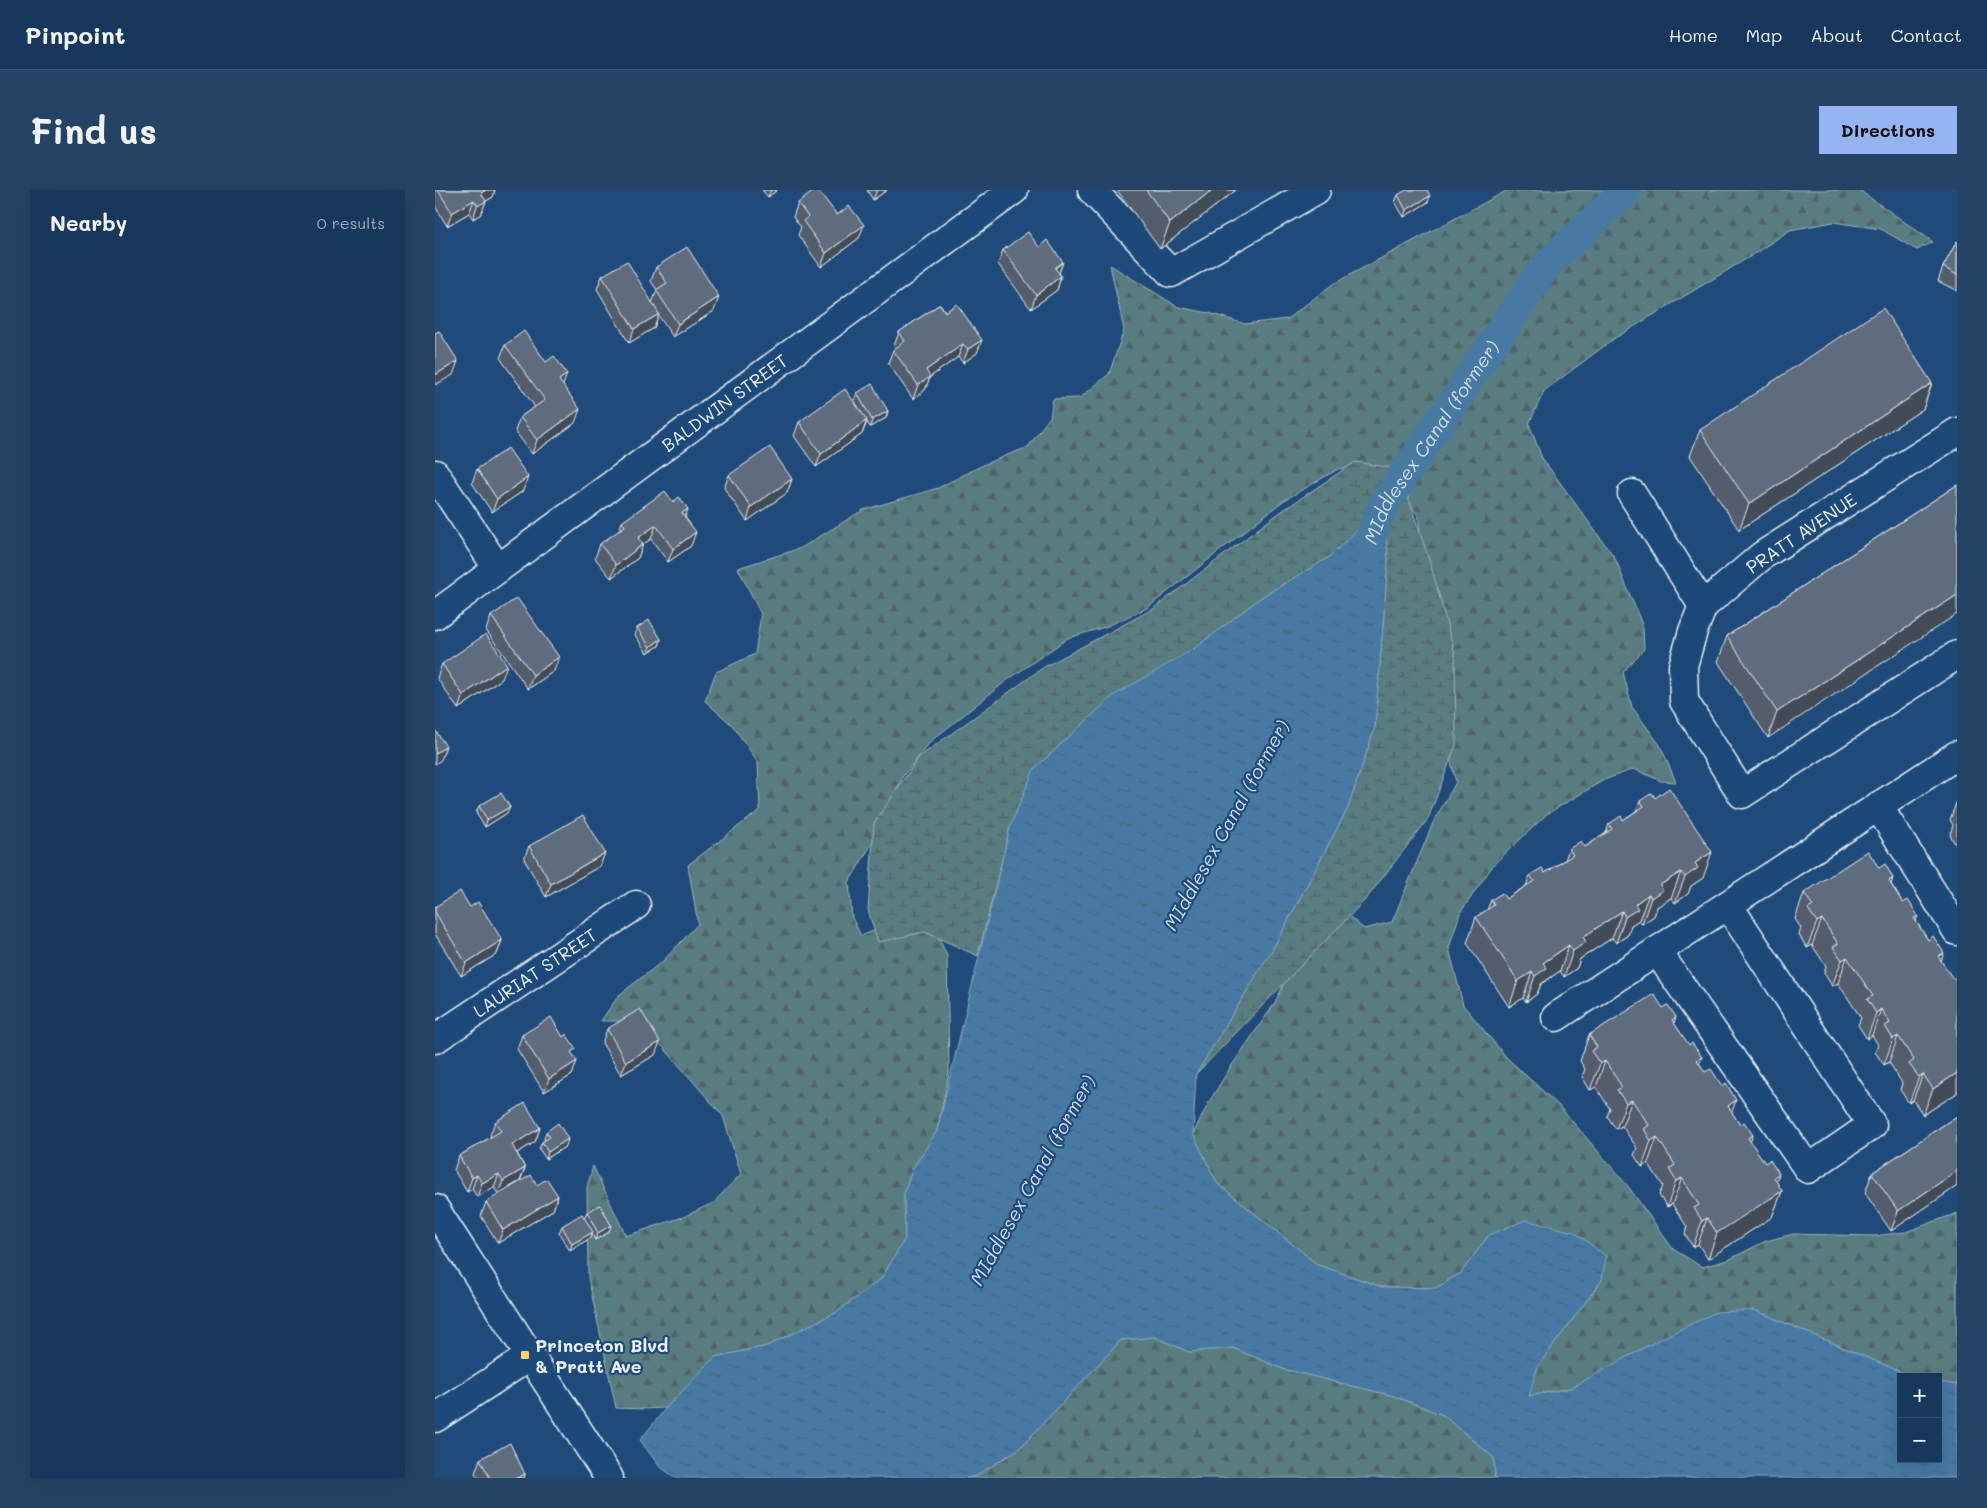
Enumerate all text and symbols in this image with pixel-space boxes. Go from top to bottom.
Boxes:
text: Pinpoint [25,19,126,50]
text: Home [1669,23,1718,47]
text: Map [1746,23,1782,47]
text: About [1810,23,1863,47]
text: Contact [1891,23,1962,47]
button: Directions [1819,106,1957,154]
text: Find us [30,107,157,153]
text: Nearby [50,209,127,236]
text: 0 results [317,212,385,233]
water label: MIddlesex Canal (former) [1357,335,1504,547]
street label: BALDWIN STREET [657,348,792,457]
street label: PRATT AVENUE [1741,487,1861,579]
water label: MIddlesex Canal (former) [1158,715,1294,935]
street label: LAURIAT STREET [468,922,601,1022]
water label: MIddlesex Canal (former) [964,1070,1100,1290]
place label: Princeton Blvd & Pratt Ave [535,1333,668,1378]
marker: Princeton Blvd & Pratt Ave [519,1349,531,1361]
map controls [1897,1373,1942,1463]
button: + [1897,1373,1942,1418]
button: − [1897,1418,1942,1463]

